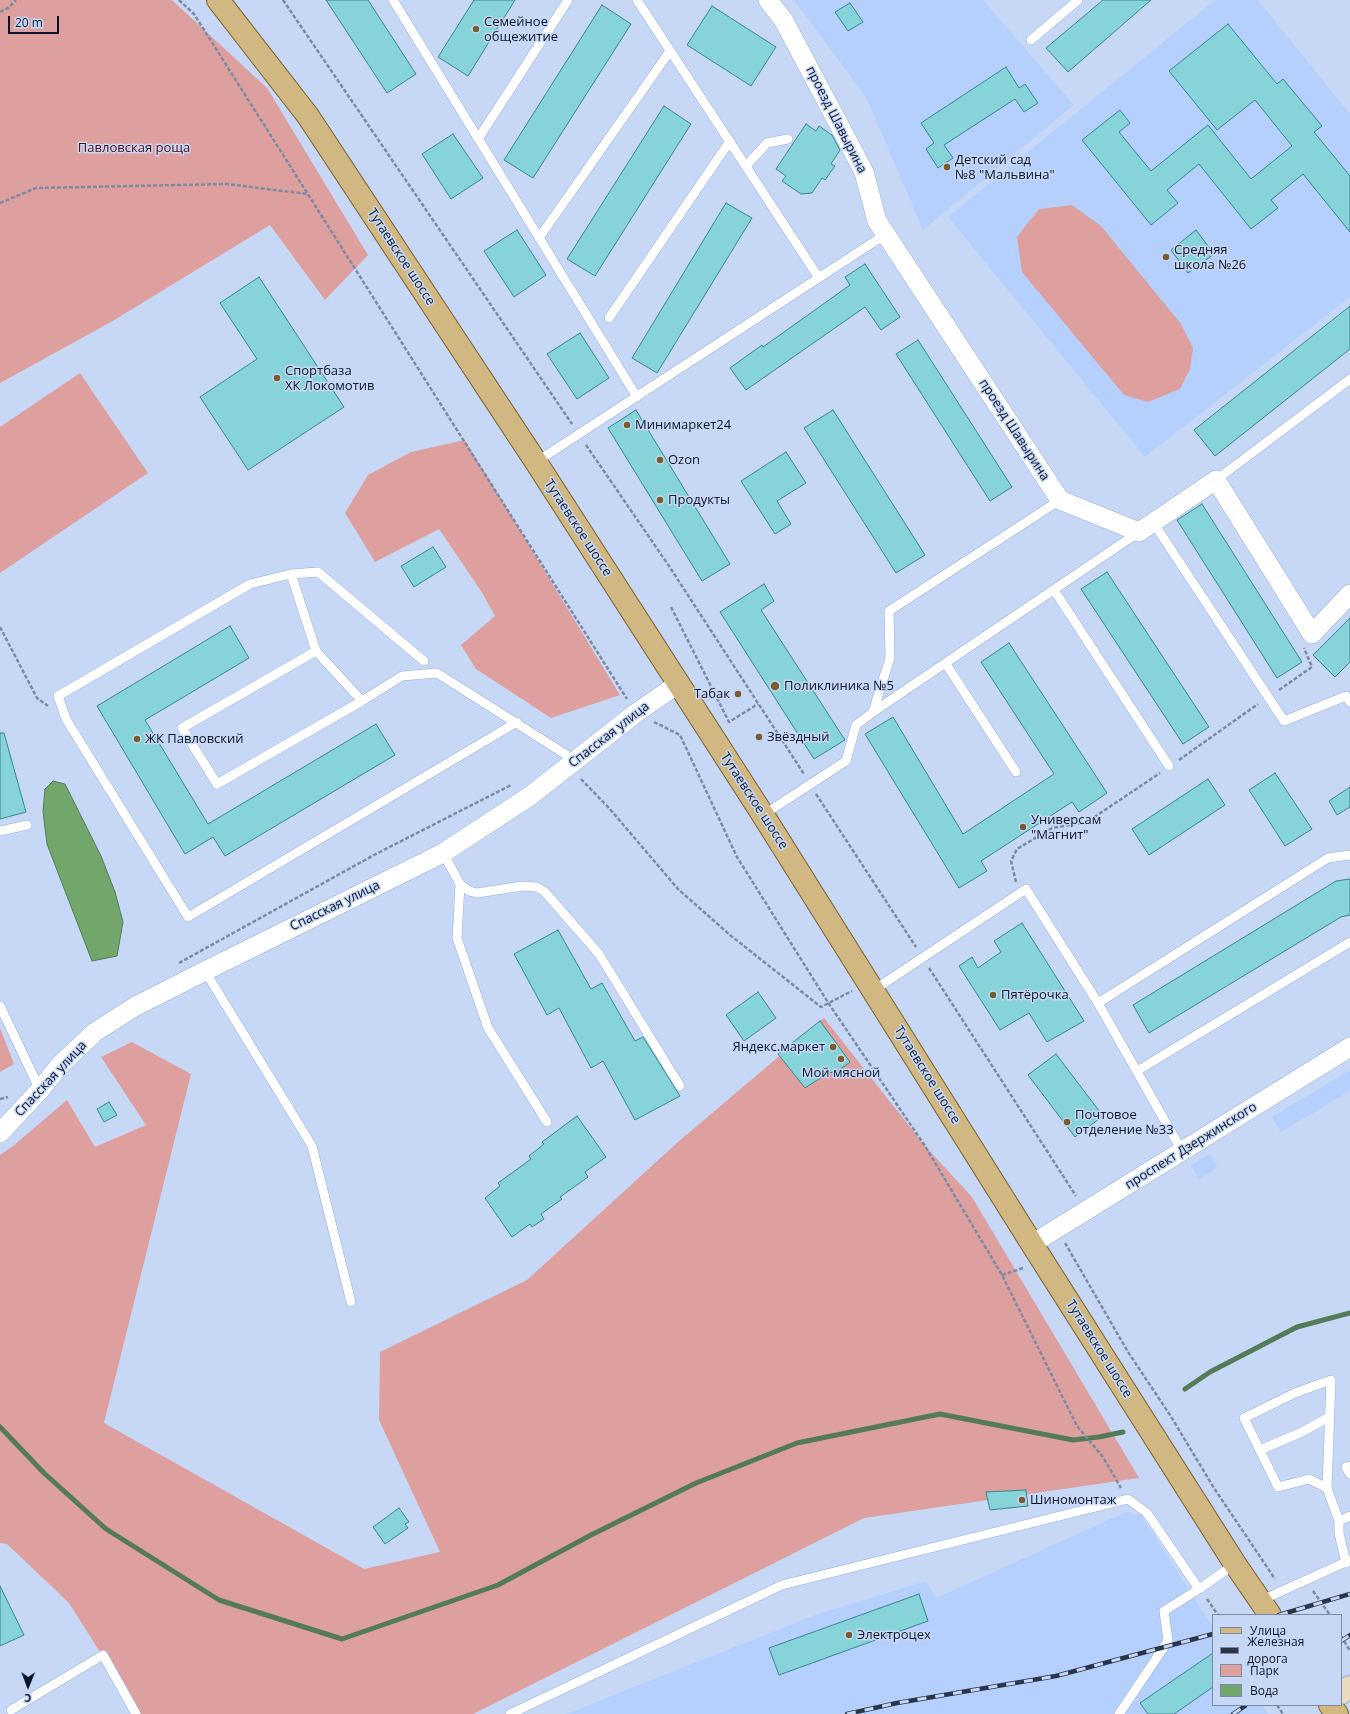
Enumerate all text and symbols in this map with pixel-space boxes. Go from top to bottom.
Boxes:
scale bar [10,8,61,34]
text: 20 m [15,14,43,31]
place label: Семейное общежитие [484,14,558,45]
marker: Семейное общежитие [471,24,481,34]
street label: проезд Шавырина [802,64,870,176]
park label: Павловская роща [78,140,190,156]
place label: Детский сад №8 "Мальвина" [955,152,1055,183]
marker: Детский сад №8 "Мальвина" [942,162,952,172]
street label: Тутаевское шоссе [364,206,438,308]
place label: Средняя школа №26 [1174,242,1246,273]
marker: Средняя школа №26 [1161,252,1171,262]
place label: Спортбаза ХК Локомотив [285,363,375,394]
marker: Спортбаза ХК Локомотив [272,373,282,383]
street label: проезд Шавырина [975,376,1053,484]
place label: Минимаркет24 [635,417,731,433]
marker: Минимаркет24 [622,420,632,430]
place label: Ozon [668,452,700,468]
marker: Ozon [655,455,665,465]
street label: Тутаевское шоссе [541,477,615,579]
place label: Продукты [668,492,730,508]
marker: Продукты [655,495,665,505]
place label: Поликлиника №5 [784,678,894,694]
marker: Поликлиника №5 [769,680,781,692]
place label: Табак [694,686,730,702]
marker: Табак [733,689,743,699]
street label: Спасская улица [566,699,652,771]
place label: Звёздный [767,729,830,745]
place label: ЖК Павловский [145,731,244,747]
marker: Звёздный [754,732,764,742]
marker: ЖК Павловский [132,734,142,744]
street label: Тутаевское шоссе [717,750,791,852]
place label: Универсам "Магнит" [1031,812,1101,843]
marker: Универсам "Магнит" [1018,822,1028,832]
street label: Спасская улица [288,878,382,934]
place label: Пятёрочка [1001,987,1069,1003]
marker: Пятёрочка [988,990,998,1000]
street label: Тутаевское шоссе [891,1023,963,1127]
street label: Спасская улица [12,1038,90,1120]
place label: Яндекс.маркет [733,1039,825,1055]
marker: Яндекс.маркет [828,1042,838,1052]
marker: Мой мясной [836,1054,846,1064]
place label: Мой мясной [802,1065,880,1081]
street label: проспект Дзержинского [1122,1099,1260,1193]
place label: Почтовое отделение №33 [1075,1107,1174,1138]
marker: Почтовое отделение №33 [1062,1117,1072,1127]
street label: Тутаевское шоссе [1063,1297,1135,1401]
place label: Шиномонтаж [1030,1492,1116,1508]
marker: Шиномонтаж [1017,1495,1027,1505]
legend [1212,1614,1342,1706]
text: Улица [1250,1622,1286,1639]
place label: Электроцех [857,1627,931,1643]
marker: Электроцех [844,1630,854,1640]
text: Железная дорога [1247,1633,1304,1667]
text: Парк [1250,1662,1279,1679]
north arrow [8,1666,48,1706]
text: Вода [1250,1682,1279,1699]
text: С [24,1691,31,1706]

